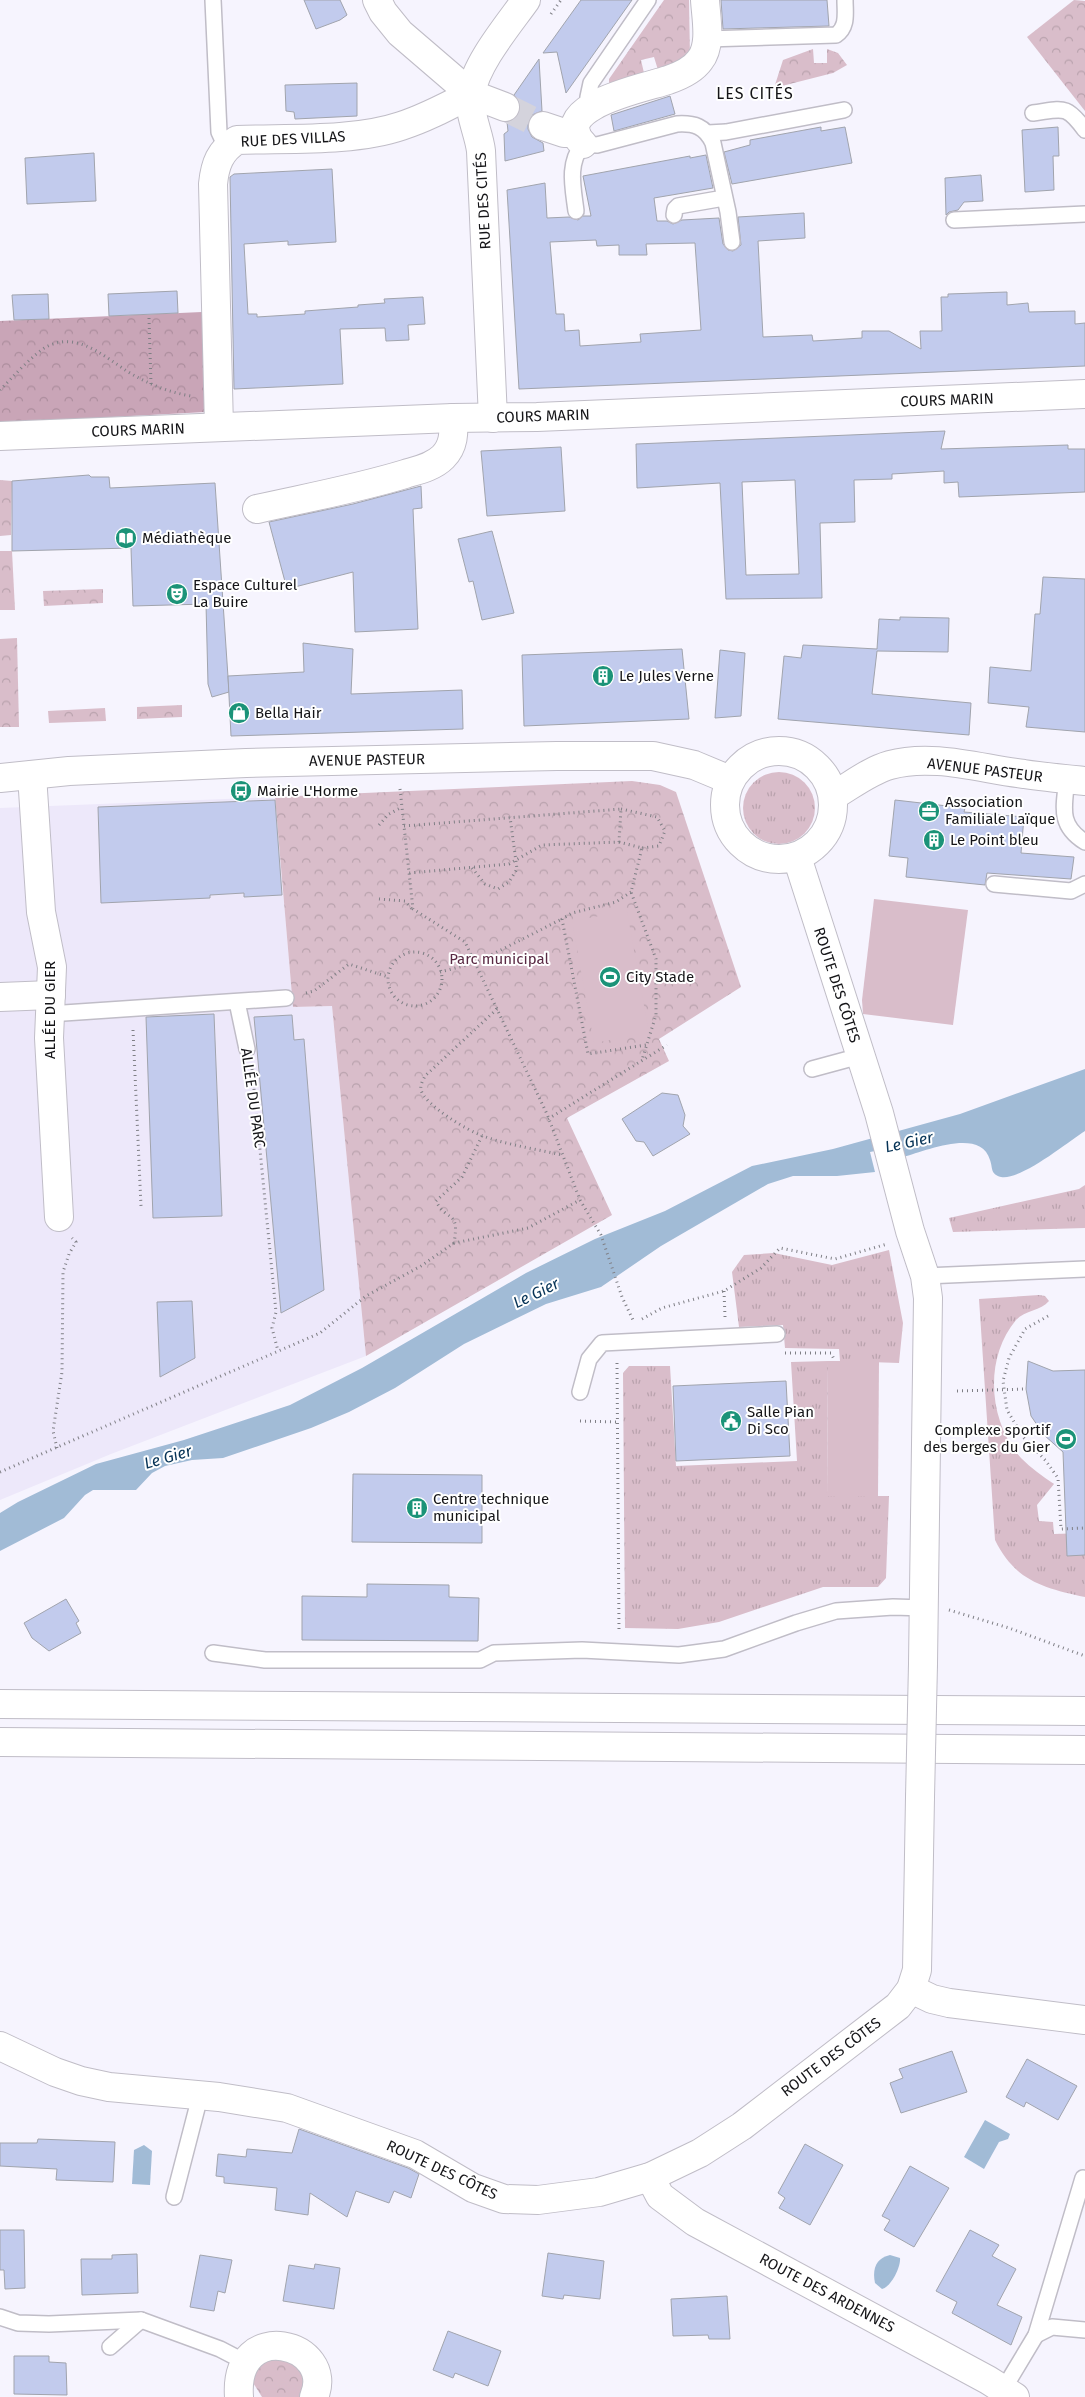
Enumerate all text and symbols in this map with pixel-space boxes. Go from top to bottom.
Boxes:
district label: LES CITÉS [716,83,794,103]
street label: RUE DES VILLAS [240,127,346,151]
street label: RUE DES CITÉS [471,152,495,250]
street label: COURS MARIN [900,389,994,411]
street label: COURS MARIN [496,405,590,427]
street label: COURS MARIN [91,419,185,441]
library icon: Médiathèque [114,526,138,550]
place label: Médiathèque [142,529,231,547]
place label: Espace Culturel La Buire [193,576,298,611]
theatre icon: Espace Culturel La Buire [165,582,189,606]
building icon: Le Jules Verne [591,664,615,688]
place label: Le Jules Verne [619,667,714,685]
shop icon: Bella Hair [227,701,251,725]
place label: Bella Hair [255,704,322,722]
street label: AVENUE PASTEUR [309,750,425,770]
street label: AVENUE PASTEUR [926,754,1044,786]
bus stop icon: Mairie L'Horme [229,779,253,803]
place label: Mairie L'Horme [257,782,358,800]
place label: Association Familiale Laïque [945,793,1055,828]
office icon: Association Familiale Laïque [917,799,941,823]
building icon: Le Point bleu [922,828,946,852]
place label: Le Point bleu [950,831,1039,849]
street label: ROUTE DES CÔTES [810,925,864,1045]
park label: Parc municipal [449,950,549,968]
street label: ALLÉE DU GIER [41,961,59,1059]
sports icon: City Stade [598,965,622,989]
place label: City Stade [626,968,694,986]
street label: ALLÉE DU PARC [237,1047,269,1150]
water label: Le Gier [883,1127,936,1156]
water label: Le Gier [510,1273,563,1312]
place label: Salle Pian Di Sco [747,1403,814,1438]
public building icon: Salle Pian Di Sco [719,1409,743,1433]
place label: Complexe sportif des berges du Gier [923,1421,1051,1456]
sports icon: Complexe sportif des berges du Gier [1054,1427,1078,1451]
water label: Le Gier [142,1441,195,1473]
place label: Centre technique municipal [433,1490,549,1525]
building icon: Centre technique municipal [405,1496,429,1520]
street label: ROUTE DES CÔTES [777,2014,885,2100]
street label: ROUTE DES CÔTES [384,2136,500,2204]
street label: ROUTE DES ARDENNES [756,2250,898,2336]

